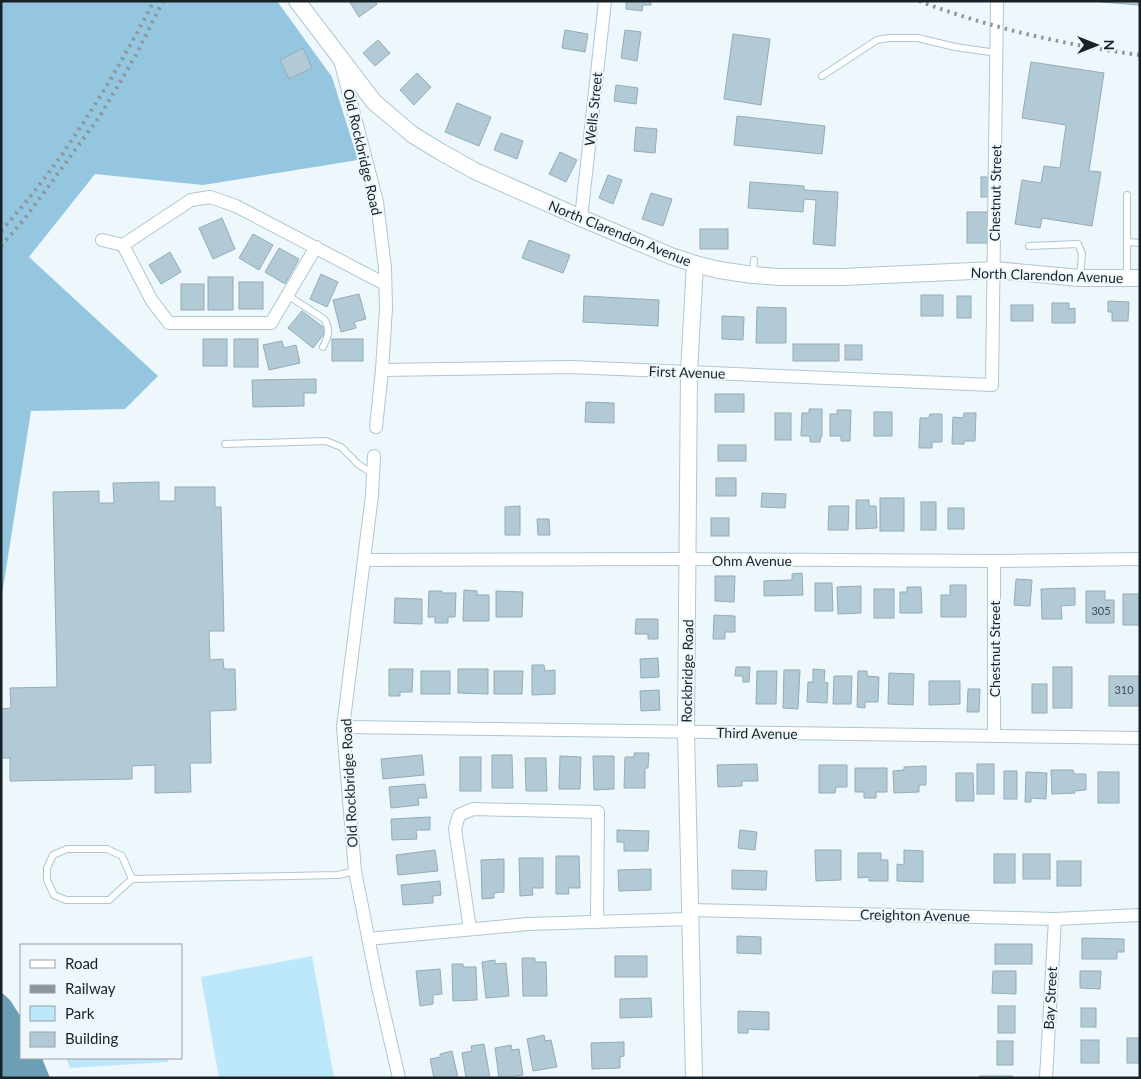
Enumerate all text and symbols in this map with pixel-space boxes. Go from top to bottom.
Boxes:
north arrow [1071,20,1121,70]
text: N [1101,40,1118,50]
street label: Wells Street [581,71,605,147]
street label: Old Rockbridge Road [340,87,386,217]
street label: Chestnut Street [986,144,1004,242]
street label: North Clarendon Avenue [546,197,694,269]
street label: North Clarendon Avenue [970,264,1124,286]
street label: First Avenue [648,362,726,382]
street label: Ohm Avenue [712,552,792,569]
street label: Chestnut Street [986,601,1003,697]
house number: 305 [1091,604,1111,617]
street label: Rockbridge Road [678,619,696,723]
house number: 310 [1114,683,1134,696]
street label: Old Rockbridge Road [337,718,361,848]
street label: Third Avenue [716,724,798,742]
street label: Creighton Avenue [860,906,970,924]
legend [20,944,182,1059]
text: Road [65,954,98,972]
street label: Bay Street [1040,966,1060,1030]
text: Railway [65,979,116,997]
text: Park [65,1004,95,1022]
text: Building [65,1029,118,1047]

